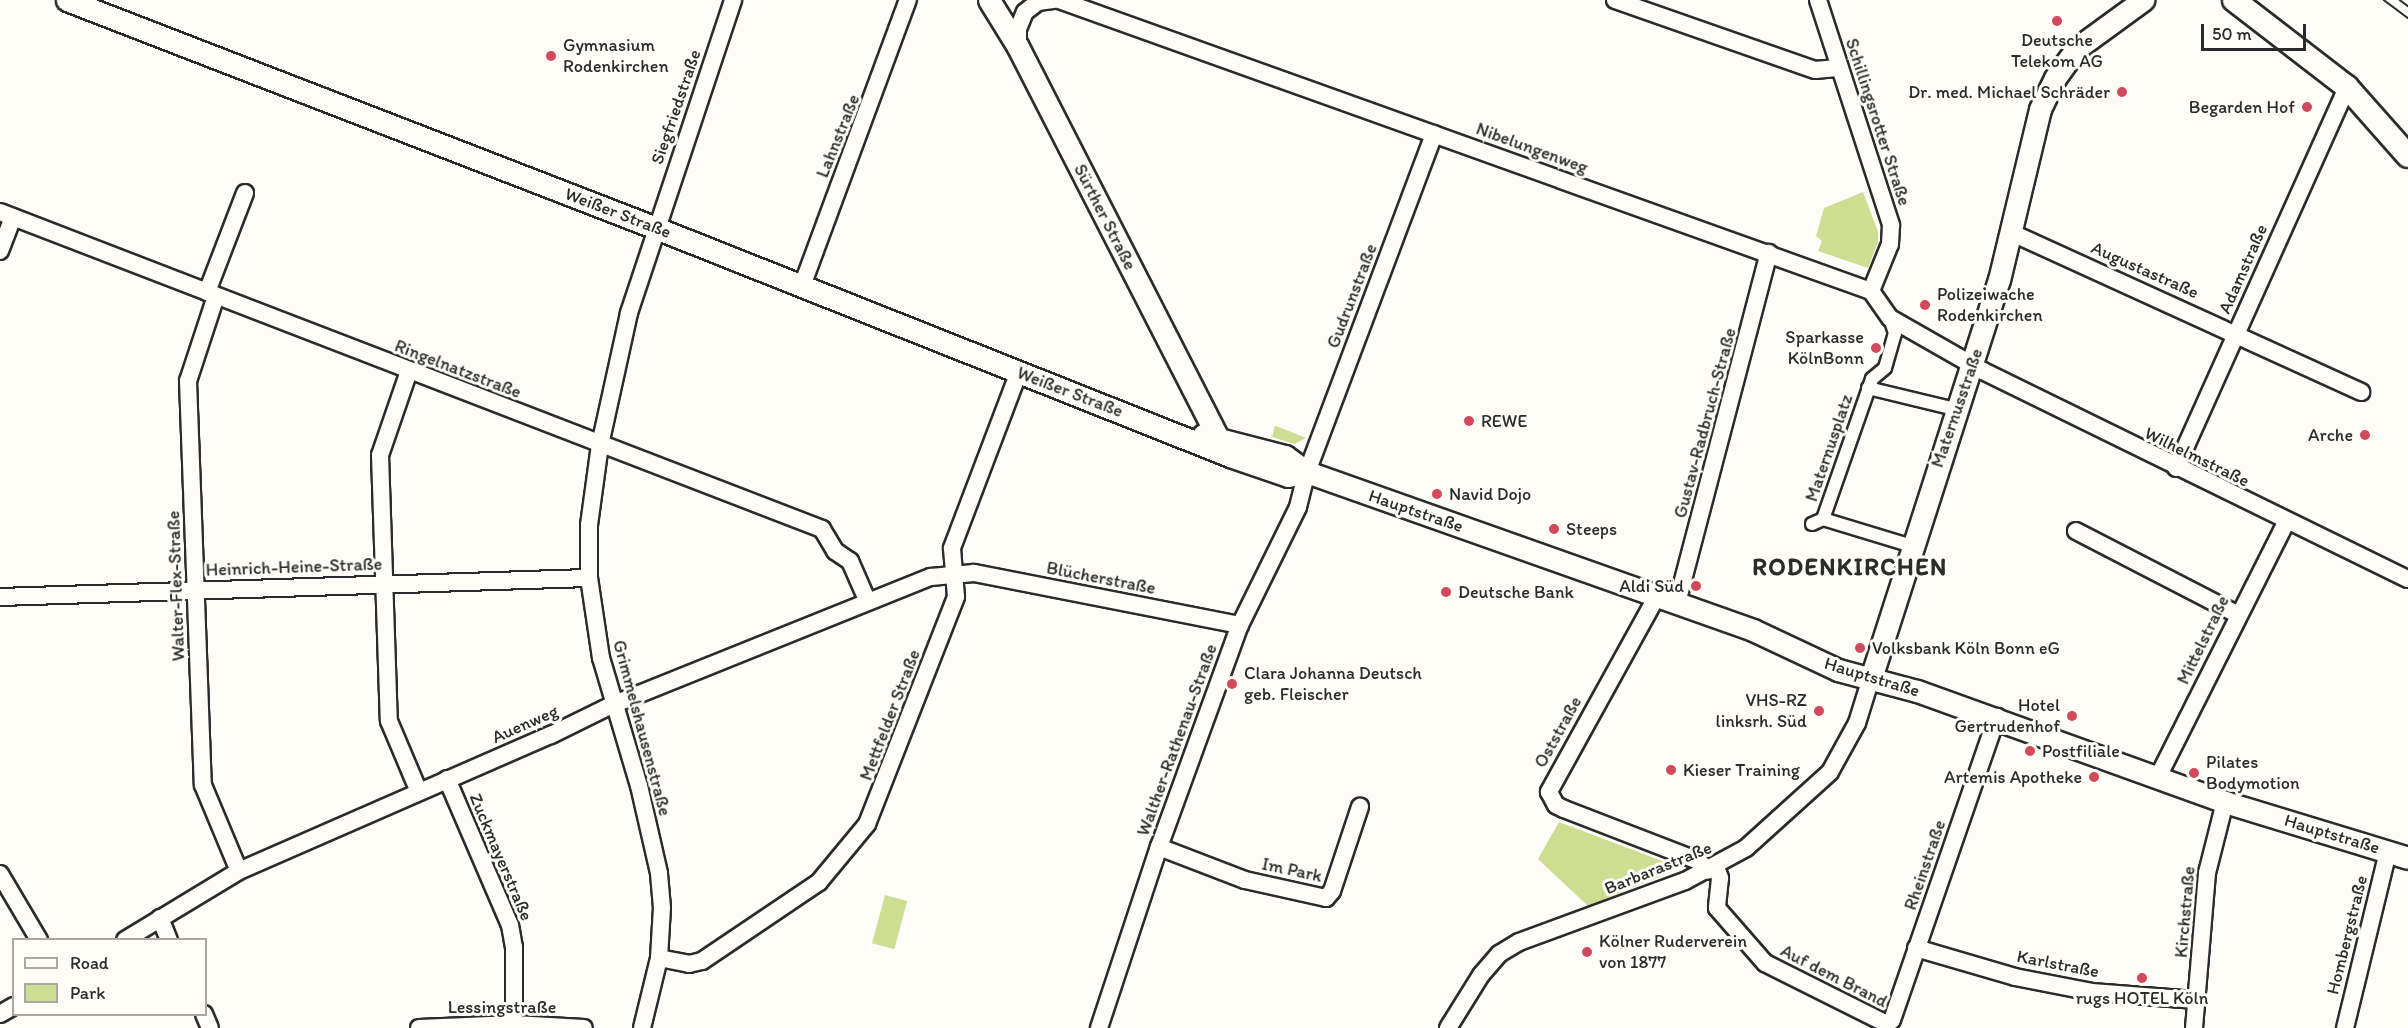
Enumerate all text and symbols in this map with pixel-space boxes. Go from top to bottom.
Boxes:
scale bar [2204,12,2309,50]
marker: Deutsche Telekom AG [2050,14,2064,28]
text: 50 m [2212,23,2252,45]
place label: Deutsche Telekom AG [2011,30,2103,72]
place label: Gymnasium Rodenkirchen [563,35,669,78]
street label: Schillingsrotter Straße [1841,35,1915,209]
street label: Siegfriedstraße [646,47,706,167]
marker: Gymnasium Rodenkirchen [544,49,558,63]
place label: Dr. med. Michael Schräder [1908,81,2110,103]
marker: Dr. med. Michael Schräder [2115,85,2129,99]
street label: Lahnstraße [812,91,864,181]
place label: Begarden Hof [2189,96,2295,118]
marker: Begarden Hof [2300,100,2314,114]
street label: Nibelungenweg [1473,118,1591,178]
street label: Sürther Straße [1069,160,1141,274]
street label: Weißer Straße [562,183,674,243]
street label: Adamstraße [2214,221,2272,317]
street label: Augustastraße [2088,237,2202,303]
street label: Gudrunstraße [1322,241,1382,351]
place label: Polizeiwache Rodenkirchen [1937,284,2043,326]
marker: Polizeiwache Rodenkirchen [1918,298,1932,312]
street label: Gustav-Radbruch-Straße [1669,326,1741,520]
place label: Sparkasse KölnBonn [1785,327,1864,370]
street label: Ringelnatzstraße [392,335,524,403]
marker: Sparkasse KölnBonn [1869,341,1883,355]
street label: Maternusstraße [1926,346,1988,470]
street label: Weißer Straße [1014,362,1126,422]
street label: Maternusplatz [1801,392,1857,504]
place label: REWE [1481,410,1527,432]
marker: REWE [1462,414,1476,428]
street label: Wilhelmstraße [2141,422,2253,492]
place label: Arche [2308,424,2353,446]
marker: Arche [2358,428,2372,442]
place label: Navid Dojo [1449,483,1532,505]
street label: Hauptstraße [1366,485,1466,537]
marker: Navid Dojo [1430,487,1444,501]
street label: Walter-Flex-Straße [163,510,189,662]
place label: Steeps [1566,518,1617,540]
marker: Steeps [1547,522,1561,536]
street label: Heinrich-Heine-Straße [205,553,383,581]
district label: RODENKIRCHEN [1752,553,1948,581]
street label: Blücherstraße [1045,557,1157,599]
place label: Aldi Süd [1619,575,1684,597]
marker: Aldi Süd [1689,579,1703,593]
place label: Deutsche Bank [1458,581,1574,603]
marker: Deutsche Bank [1439,585,1453,599]
street label: Mittelstraße [2172,592,2234,688]
place label: Volksbank Köln Bonn eG [1872,637,2060,659]
street label: Grimmelshausenstraße [608,638,676,818]
street label: Walther-Rathenau-Straße [1132,641,1222,839]
marker: Volksbank Köln Bonn eG [1853,641,1867,655]
street label: Mettfelder Straße [855,647,925,783]
street label: Hauptstraße [1822,652,1922,702]
place label: Clara Johanna Deutsch geb. Fleischer [1244,663,1422,706]
marker: Clara Johanna Deutsch geb. Fleischer [1225,677,1239,691]
place label: VHS-RZ linksrh. Süd [1716,690,1807,732]
street label: Oststraße [1530,692,1586,772]
place label: Hotel Gertrudenhof [1954,695,2060,738]
street label: Auenweg [489,700,561,748]
marker: VHS-RZ linksrh. Süd [1812,704,1826,718]
marker: Hotel Gertrudenhof [2065,709,2079,723]
place label: Postfiliale [2042,740,2120,762]
marker: Postfiliale [2023,744,2037,758]
place label: Pilates Bodymotion [2206,752,2300,795]
place label: Kieser Training [1683,759,1799,781]
marker: Kieser Training [1664,763,1678,777]
place label: Artemis Apotheke [1943,766,2082,788]
marker: Pilates Bodymotion [2187,766,2201,780]
marker: Artemis Apotheke [2087,770,2101,784]
street label: Zuckmayerstraße [464,790,538,924]
street label: Hauptstraße [2282,809,2382,859]
street label: Rheinstraße [1899,817,1951,913]
street label: Barbarastraße [1601,837,1715,899]
street label: Im Park [1260,853,1324,887]
street label: Kirchstraße [2170,865,2200,959]
street label: Hombergstraße [2322,873,2372,997]
place label: Kölner Ruderverein von 1877 [1599,931,1747,974]
legend [12,938,207,1016]
street label: Auf dem Brand [1777,940,1891,1012]
marker: Kölner Ruderverein von 1877 [1580,945,1594,959]
street label: Karlstraße [2015,945,2101,983]
text: Road [70,952,109,974]
marker: rugs HOTEL Köln [2135,971,2149,985]
text: Park [70,982,105,1004]
place label: rugs HOTEL Köln [2076,987,2208,1009]
street label: Lessingstraße [448,996,556,1018]

